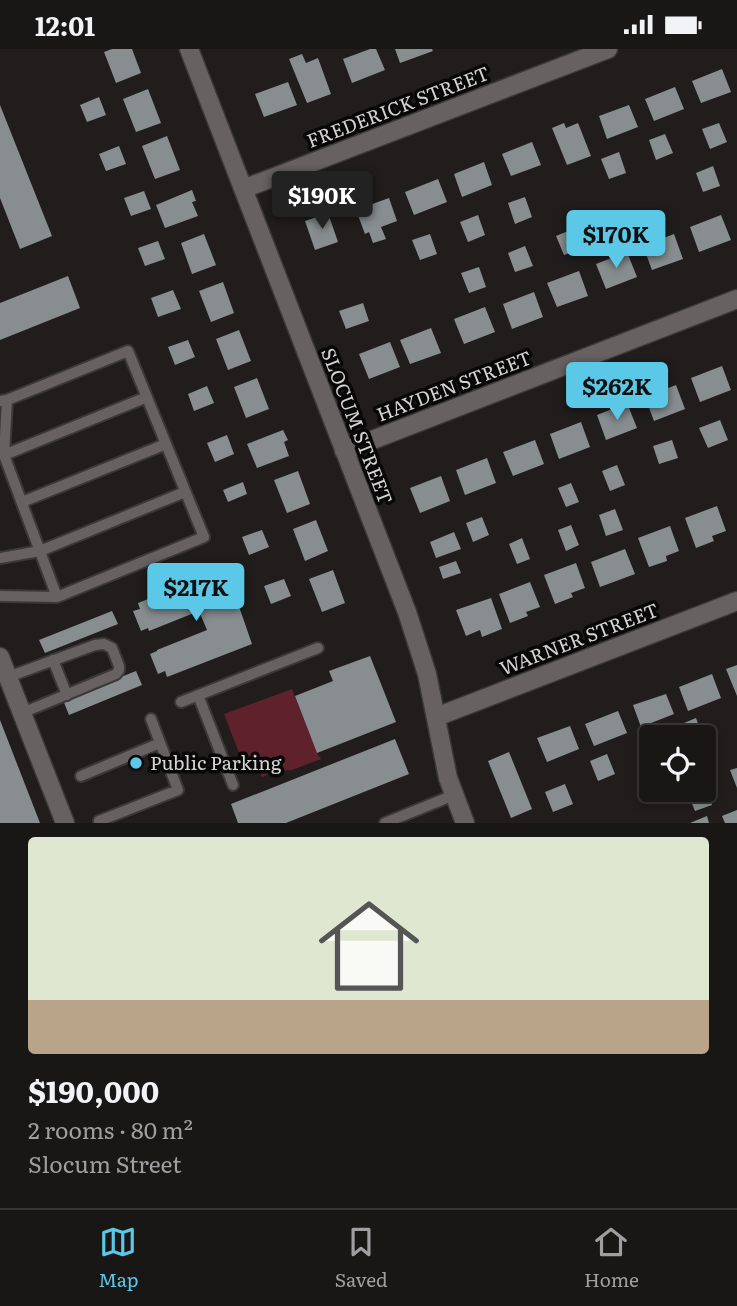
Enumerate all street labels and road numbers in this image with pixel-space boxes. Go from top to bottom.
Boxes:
street label: FREDERICK STREET [302,58,493,154]
street label: SLOCUM STREET [315,343,401,508]
street label: HAYDEN STREET [372,343,535,428]
street label: WARNER STREET [495,595,662,681]

